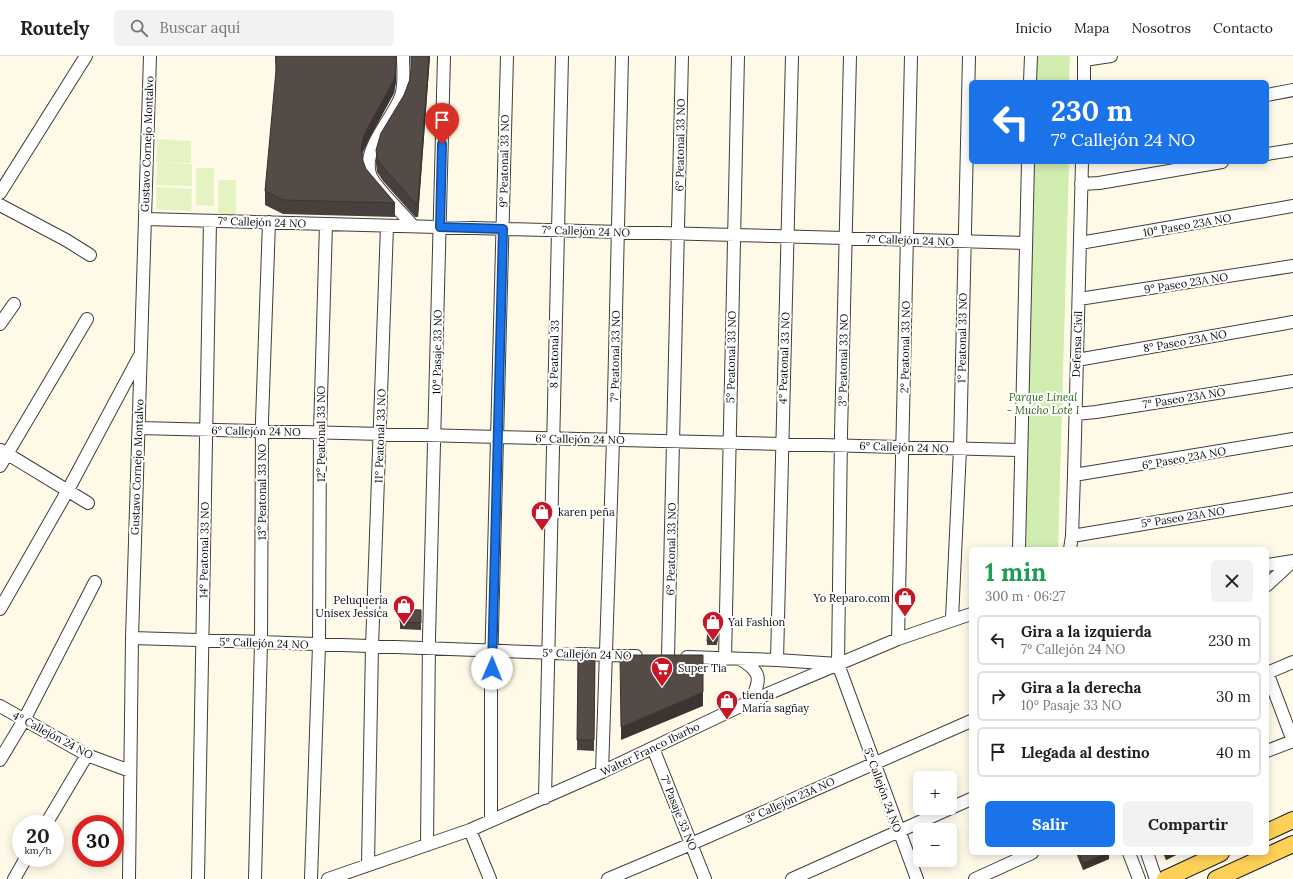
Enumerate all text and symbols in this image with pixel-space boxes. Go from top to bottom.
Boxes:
search box [114,10,394,46]
text: Routely [20,16,90,40]
icon: search [128,17,150,39]
text: Buscar aquí [160,18,240,37]
text: Inicio [1015,19,1052,37]
text: Mapa [1074,19,1110,37]
text: Nosotros [1132,19,1191,37]
text: Contacto [1213,19,1273,37]
street label: Gustavo Cornejo Montalvo [138,76,156,212]
text: 230 m [1051,93,1133,129]
icon: left [985,96,1037,148]
street label: 6° Peatonal 33 NO [672,98,688,192]
pin [425,103,459,144]
icon: arrive [431,109,453,131]
street label: 9° Peatonal 33 NO [496,114,512,208]
text: 7° Callejón 24 NO [1051,128,1195,151]
street label: 10° Paseo 23A NO [1142,210,1233,240]
street label: 7° Callejón 24 NO [218,213,307,231]
street label: 7° Callejón 24 NO [542,222,631,240]
street label: 7° Callejón 24 NO [866,231,955,249]
street label: 9° Paseo 23A NO [1143,269,1229,297]
street label: 1° Peatonal 33 NO [954,292,970,383]
street label: 2° Peatonal 33 NO [897,300,913,393]
street label: 10° Pasaje 33 NO [429,309,445,395]
street label: 7° Peatonal 33 NO [607,310,623,402]
street label: 5° Peatonal 33 NO [723,310,739,403]
street label: 4° Peatonal 33 NO [775,311,793,404]
street label: Defensa Civil [1069,311,1085,377]
street label: 3° Peatonal 33 NO [835,313,851,406]
street label: 8 Peatonal 33 [546,320,562,388]
street label: 8° Paseo 23A NO [1142,327,1228,355]
street label: 7° Paseo 23A NO [1142,384,1227,411]
street label: 12° Peatonal 33 NO [314,385,328,482]
street label: 11° Peatonal 33 NO [371,388,389,484]
park label: Parque Lineal - Mucho Lote I [1007,390,1080,417]
street label: Gustavo Cornejo Montalvo [128,399,146,535]
street label: 6° Callejón 24 NO [211,423,301,439]
street label: 6° Callejón 24 NO [535,431,625,447]
street label: 6° Callejón 24 NO [859,438,949,456]
street label: 13° Peatonal 33 NO [255,443,269,540]
street label: 6° Paseo 23A NO [1141,444,1227,472]
shop icon: karen peña [529,499,555,532]
street label: 14° Peatonal 33 NO [196,501,212,598]
street label: 6° Peatonal 33 NO [663,502,679,596]
street label: 5° Paseo 23A NO [1140,503,1226,531]
place label: karen peña [558,505,615,519]
text: 1 min [985,557,1046,588]
button: close [1211,560,1253,602]
shop icon: Yo Reparo.com [892,585,918,618]
text: 300 m · 06:27 [985,588,1065,605]
place label: Yo Reparo.com [813,591,890,605]
place label: Peluquería Unisex Jessica [316,593,388,620]
shop icon: Peluquería Unisex Jessica [391,593,417,626]
shop icon: Yai Fashion [700,609,726,642]
place label: Yai Fashion [727,615,786,629]
text: Gira a la izquierda [1021,622,1152,641]
icon: left [987,629,1009,651]
text: 230 m [1208,631,1251,650]
street label: 5° Callejón 24 NO [219,634,309,652]
text: 7° Callejón 24 NO [1021,641,1125,658]
street label: 5° Callejón 24 NO [542,645,632,663]
position arrow [471,648,513,690]
supermarket icon: Super Tia [649,655,675,688]
place label: Super Tia [678,661,727,675]
text: Gira a la derecha [1021,678,1141,697]
icon: right [987,685,1009,707]
text: 30 m [1216,687,1251,706]
shop icon: tienda María sagñay [714,688,740,721]
place label: tienda María sagñay [742,688,809,715]
text: 10° Pasaje 33 NO [1021,697,1122,714]
street label: 4° Callejón 24 NO [10,708,96,762]
street label: Walter Franco Ibarbo [598,719,702,779]
icon: arrive [987,741,1009,763]
text: Llegada al destino [1021,743,1150,762]
text: 40 m [1216,743,1251,762]
street label: 5° Callejón 24 NO [861,746,905,835]
map controls [913,771,957,867]
button: + [913,771,957,815]
street label: 7° Pasaje 33 NO [658,774,700,853]
street label: 3° Callejón 23A NO [743,774,837,826]
button: Salir [985,801,1115,847]
button: Compartir [1123,801,1253,847]
speed limit sign: 30 [72,815,124,867]
text: 20 [26,823,50,848]
button: − [913,823,957,867]
text: km/h [24,844,52,857]

